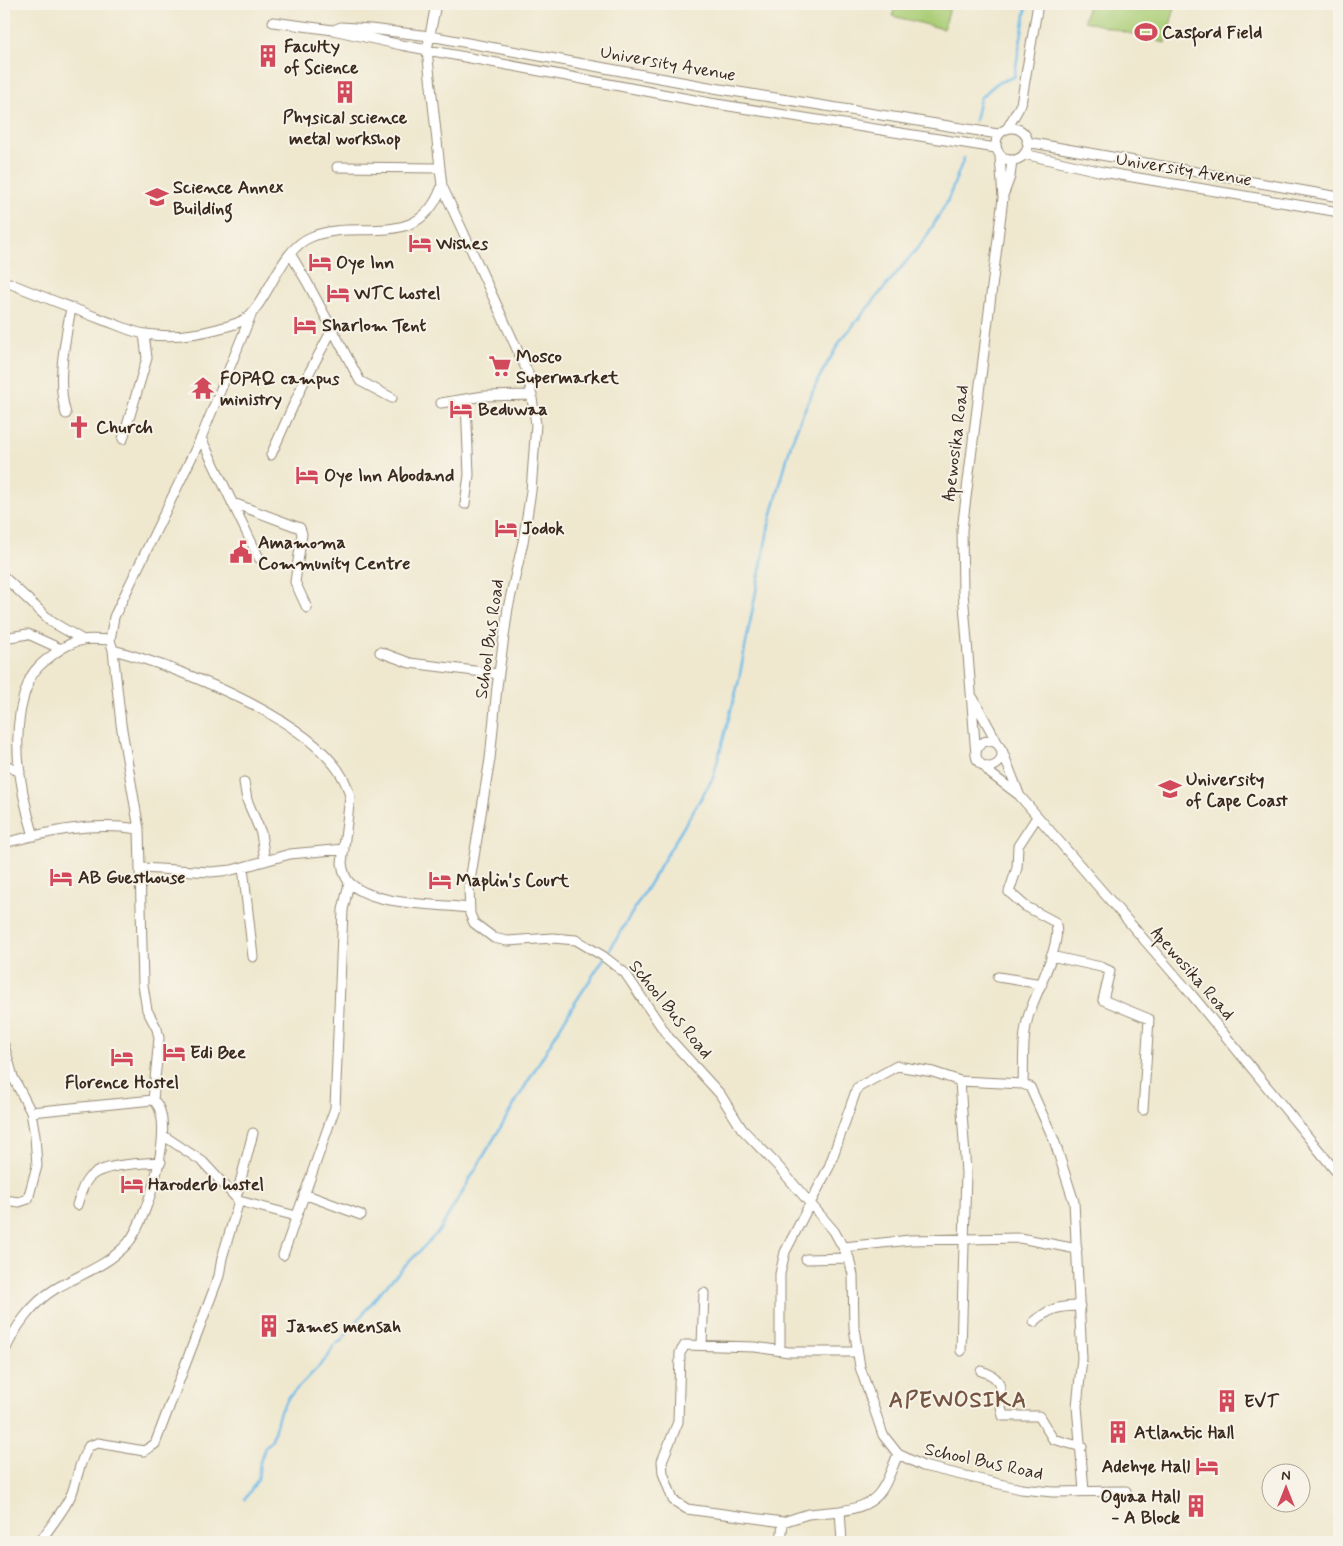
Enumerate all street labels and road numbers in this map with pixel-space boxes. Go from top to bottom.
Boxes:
street label: University Avenue [598,40,737,88]
street label: University Avenue [1114,147,1254,193]
street label: Apewosika Road [937,384,976,503]
street label: School Bus Road [470,578,510,701]
street label: Apewosika Road [1144,922,1240,1026]
street label: School Bus Road [623,955,718,1064]
street label: School Bus Road [922,1438,1045,1486]

